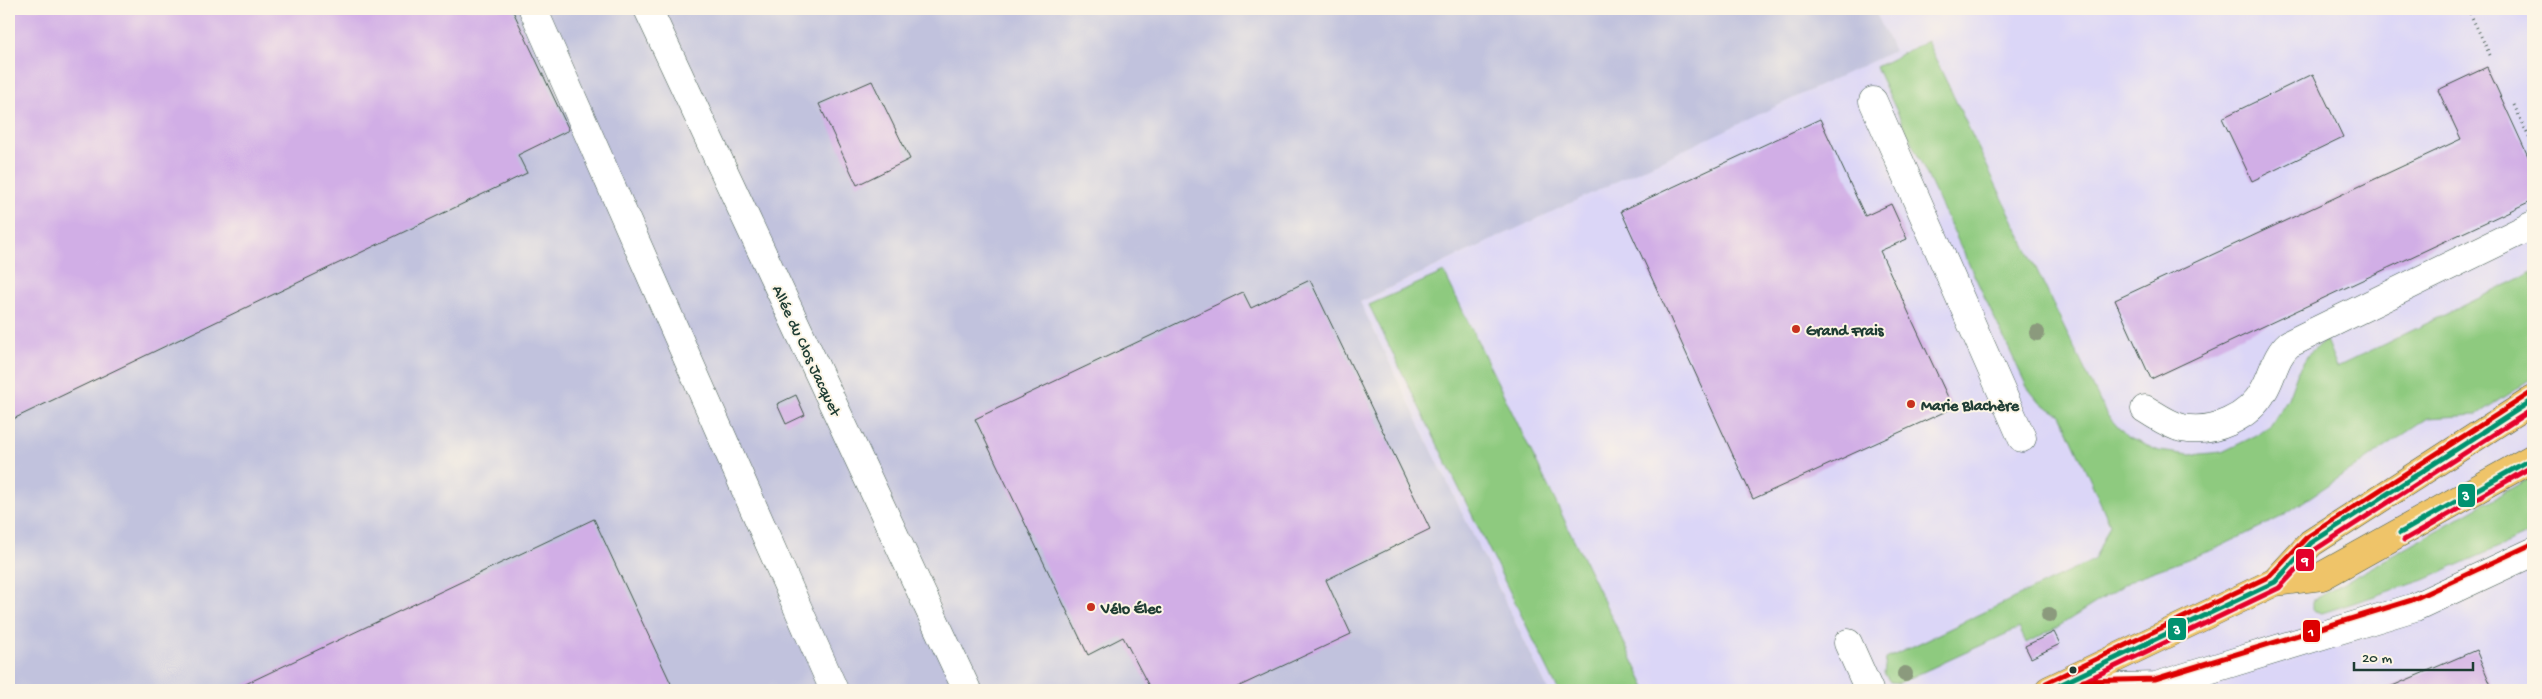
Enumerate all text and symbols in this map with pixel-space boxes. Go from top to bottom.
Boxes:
street label: Allée du Clos Jacquet [766,283,844,421]
marker: Grand Frais [1790,323,1802,335]
place label: Grand Frais [1806,323,1885,342]
marker: Marie Blachère [1905,398,1917,410]
place label: Marie Blachère [1921,398,2020,417]
line badge: 3 [2457,483,2476,508]
text: 3 [2461,489,2470,506]
line badge: 9 [2295,548,2315,572]
text: 9 [2300,554,2309,571]
place label: Vélo Élec [1100,600,1163,620]
marker: Vélo Élec [1085,601,1097,613]
line badge: 3 [2167,617,2187,641]
line badge: 1 [2302,619,2321,643]
text: 3 [2172,623,2181,640]
text: 1 [2307,625,2314,642]
scale bar [2354,639,2473,671]
text: 20 m [2362,650,2392,668]
unlabelled marker [2068,665,2078,675]

